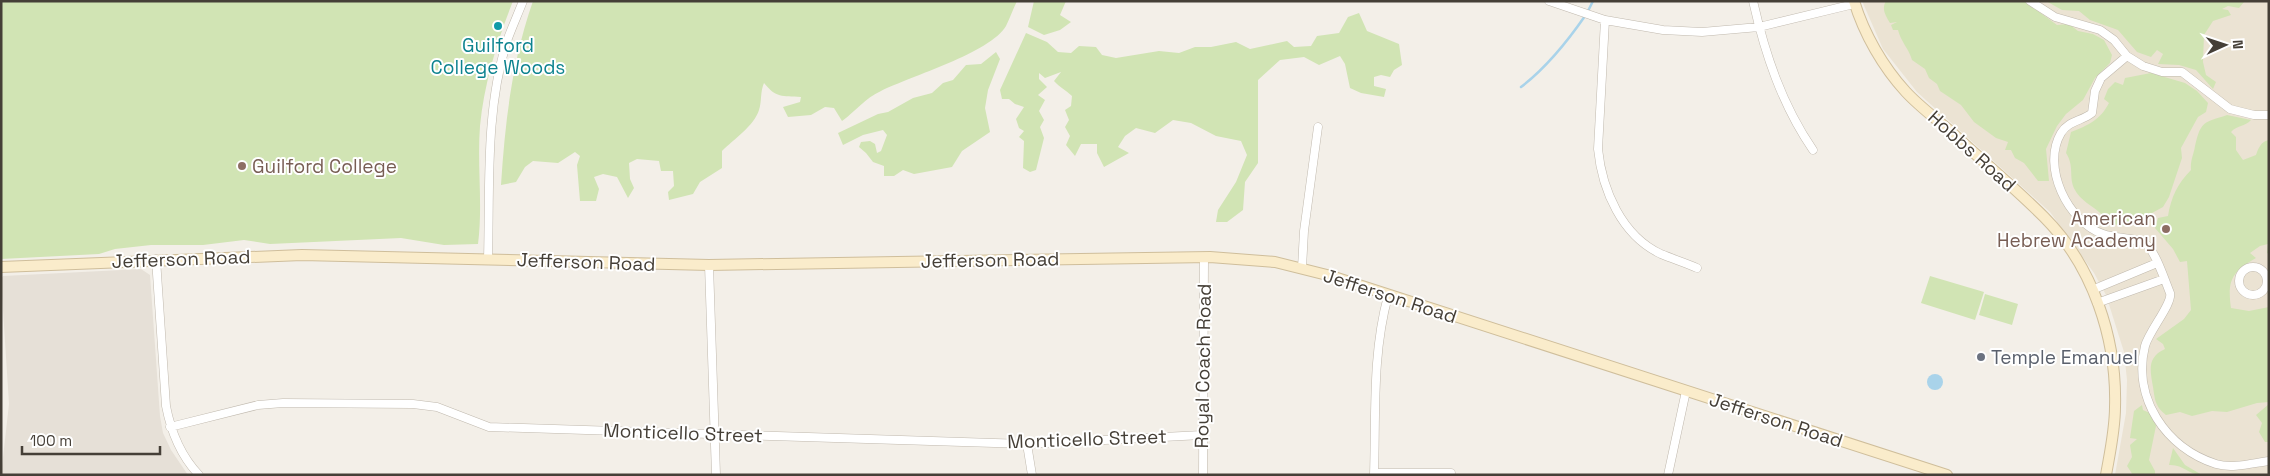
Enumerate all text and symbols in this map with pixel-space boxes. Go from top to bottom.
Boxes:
marker: Guilford College Woods [492,20,504,32]
north arrow [2200,20,2250,70]
place label: Guilford College Woods [431,33,565,80]
text: N [2229,39,2247,49]
street label: Hobbs Road [1923,105,2021,197]
place label: Guilford College [252,154,397,179]
marker: Guilford College [236,160,248,172]
place label: American Hebrew Academy [1997,206,2156,253]
marker: American Hebrew Academy [2160,223,2172,235]
street label: Jefferson Road [111,244,251,274]
street label: Jefferson Road [920,246,1060,274]
street label: Jefferson Road [516,247,656,277]
street label: Jefferson Road [1320,263,1460,329]
street label: Royal Coach Road [1189,283,1217,449]
place label: Temple Emanuel [1991,345,2138,370]
marker: Temple Emanuel [1975,351,1987,363]
street label: Jefferson Road [1706,387,1846,453]
street label: Monticello Street [603,418,763,448]
scale bar [22,424,160,456]
street label: Monticello Street [1007,424,1167,454]
text: 100 m [30,431,72,450]

